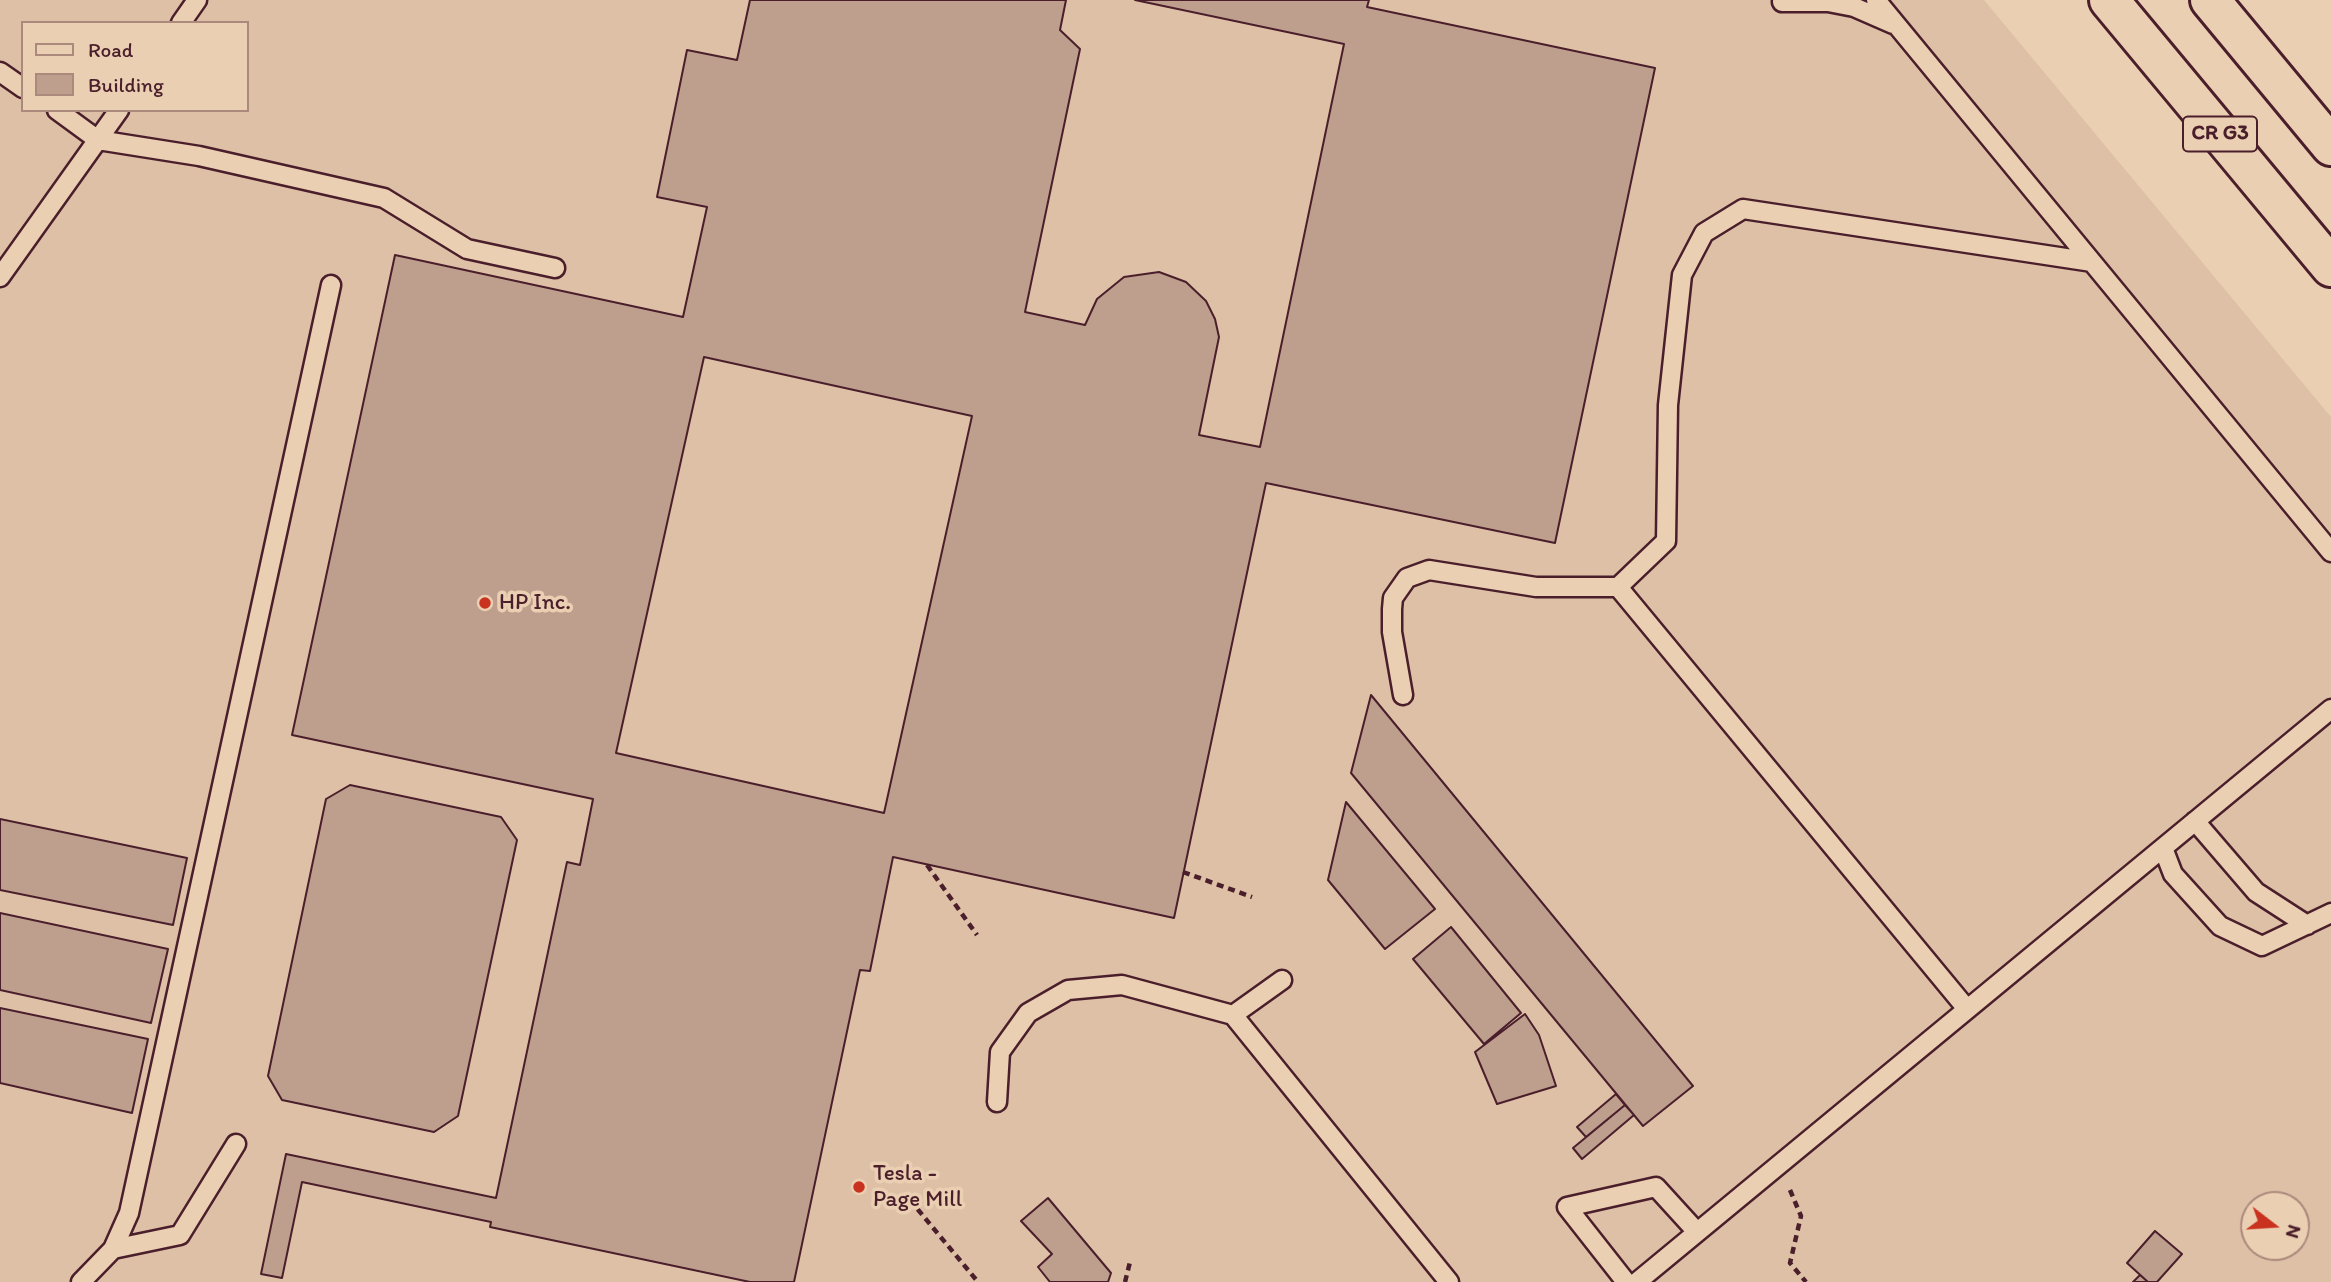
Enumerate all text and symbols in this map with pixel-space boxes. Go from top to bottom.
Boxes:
legend [21,21,248,112]
text: Road [88,37,133,62]
text: Building [88,72,164,97]
road number: CR G3 [2183,116,2257,152]
place label: HP Inc. [499,589,571,617]
marker: HP Inc. [477,595,493,611]
place label: Tesla - Page Mill [873,1160,962,1214]
marker: Tesla - Page Mill [851,1179,867,1195]
north arrow [2240,1191,2310,1261]
text: N [2281,1222,2307,1241]

